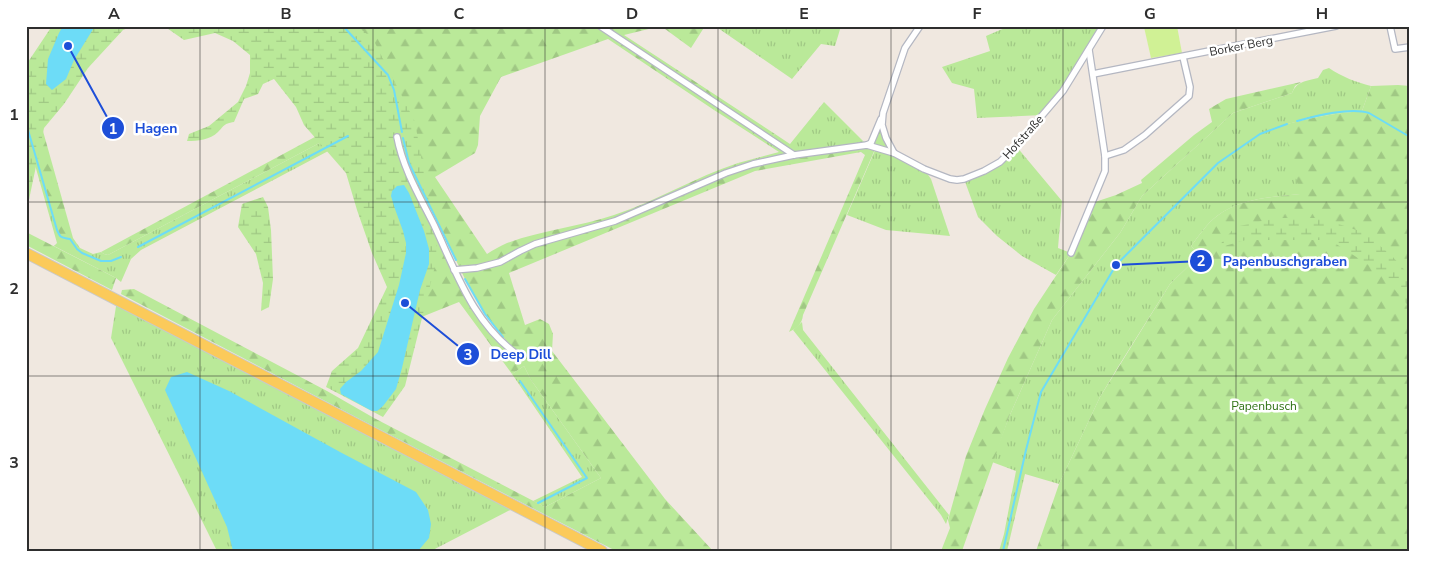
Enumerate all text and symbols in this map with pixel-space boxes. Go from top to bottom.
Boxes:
text: A [108,3,120,25]
text: B [280,3,292,25]
text: C [454,3,465,25]
text: D [626,3,638,25]
text: E [799,3,809,25]
text: F [973,3,982,25]
text: G [1144,3,1156,25]
text: H [1316,3,1328,25]
street label: Borker Berg [1208,32,1274,60]
text: 1 [9,104,19,126]
street label: Hofstraße [999,112,1047,162]
callout: Hagen [100,114,188,143]
text: 1 [108,119,118,139]
text: Hagen [135,119,177,138]
callout: Papenbuschgraben [1188,246,1358,275]
text: 2 [1196,251,1206,271]
text: Papenbuschgraben [1223,252,1347,271]
text: 2 [9,278,19,300]
callout: Deep Dill [455,340,562,369]
text: 3 [463,345,473,365]
text: Deep Dill [490,345,552,364]
park label: Papenbusch [1231,398,1297,414]
text: 3 [9,452,19,474]

